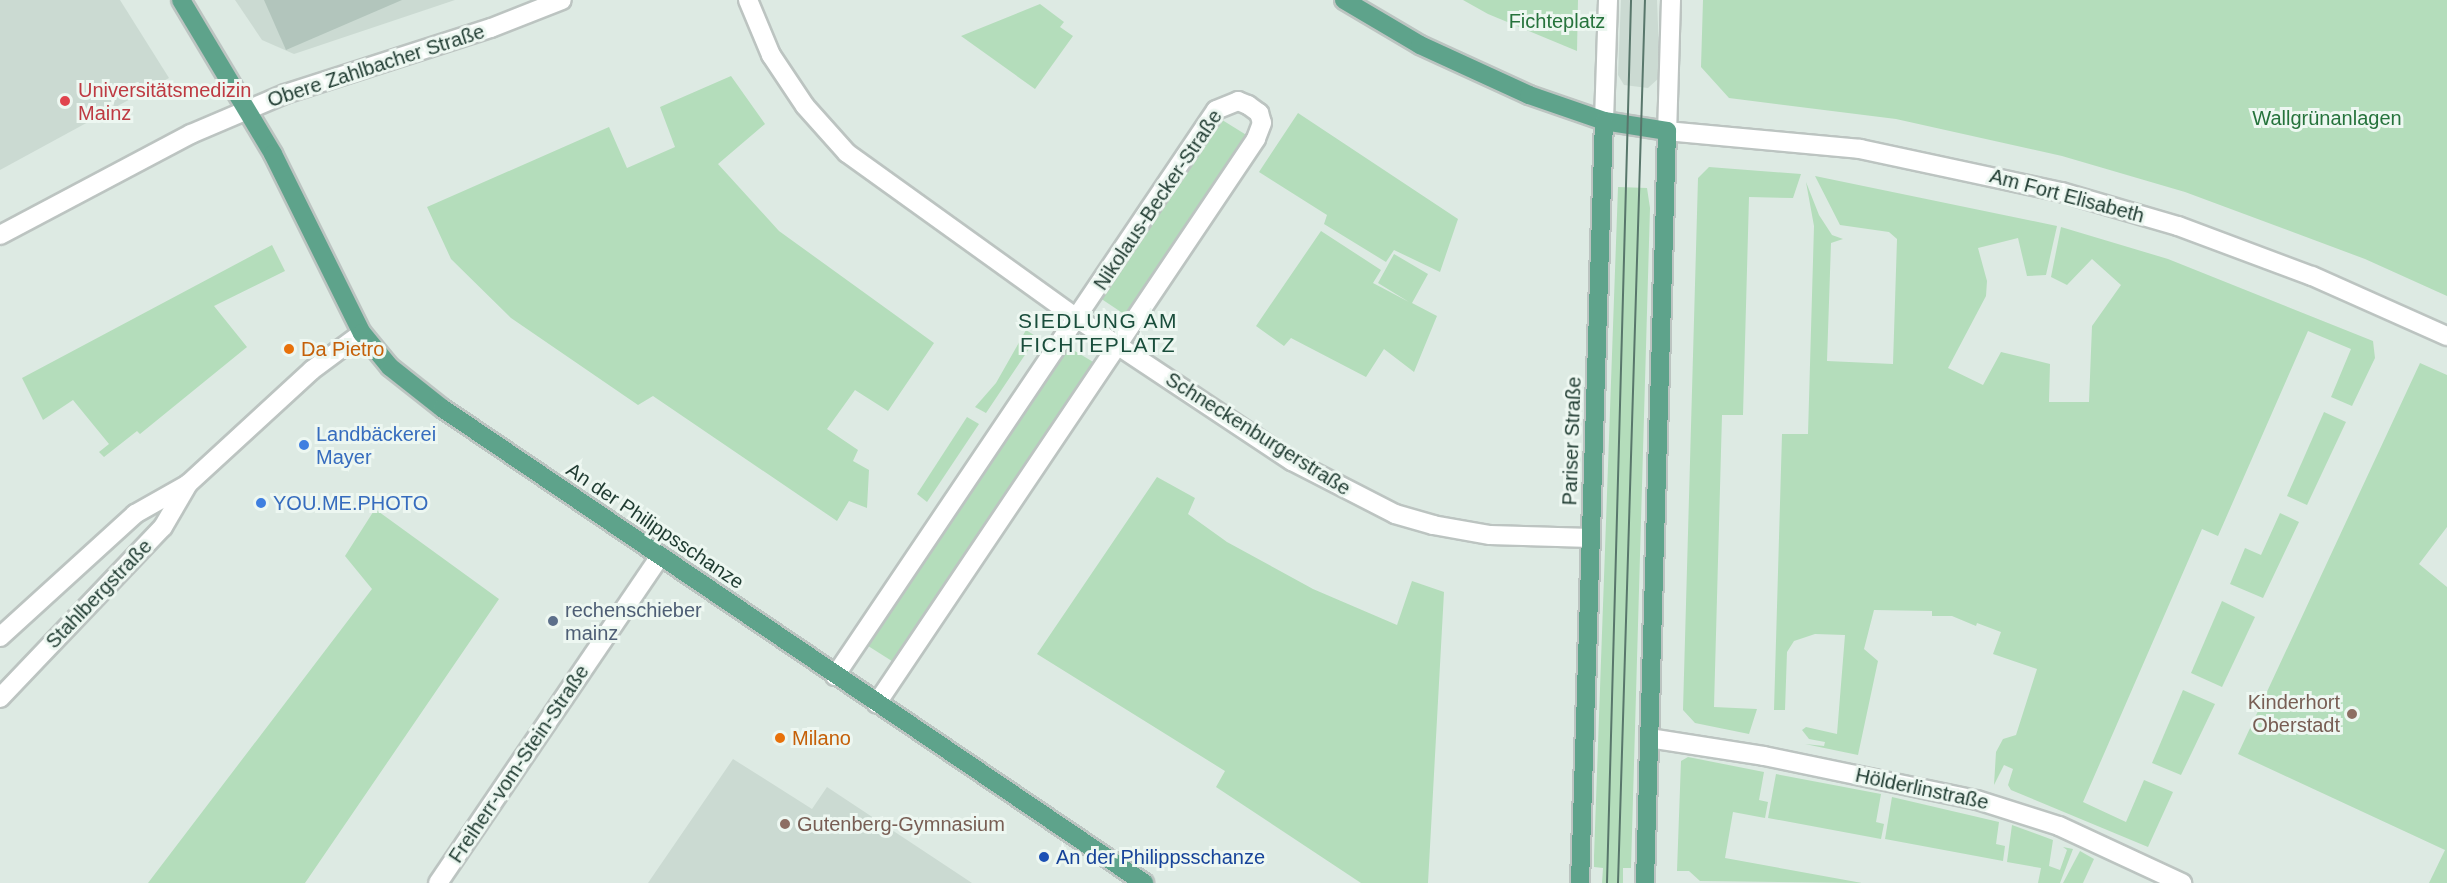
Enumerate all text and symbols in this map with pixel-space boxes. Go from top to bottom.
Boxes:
park label: Fichteplatz [1509,9,1605,33]
street label: Obere Zahlbacher Straße [264,20,488,112]
place label: Universitätsmedizin Mainz [78,78,251,125]
marker: Universitätsmedizin Mainz [56,92,74,110]
street label: Nikolaus-Becker-Straße [1089,105,1227,295]
park label: Wallgrünanlagen [2252,106,2402,130]
street label: Am Fort Elisabeth [1987,164,2147,228]
district label: SIEDLUNG AM FICHTEPLATZ [1017,308,1179,358]
place label: Da Pietro [301,337,384,361]
marker: Da Pietro [282,342,296,356]
street label: Schneckenburgerstraße [1161,367,1355,501]
street label: Pariser Straße [1558,376,1586,506]
place label: Landbäckerei Mayer [316,422,436,469]
marker: Landbäckerei Mayer [297,438,311,452]
street label: An der Philippsschanze [562,458,748,594]
place label: YOU.ME.PHOTO [273,491,428,515]
marker: YOU.ME.PHOTO [254,496,268,510]
street label: Stahlbergstraße [41,534,157,654]
place label: rechenschieber mainz [565,598,702,645]
marker: rechenschieber mainz [546,614,560,628]
street label: Freiherr-vom-Stein-Straße [444,661,594,867]
place label: Kinderhort Oberstadt [2248,690,2340,737]
marker: Kinderhort Oberstadt [2345,707,2359,721]
place label: Milano [792,726,851,750]
marker: Milano [773,731,787,745]
street label: Hölderlinstraße [1853,763,1991,815]
place label: Gutenberg-Gymnasium [797,812,1005,836]
marker: Gutenberg-Gymnasium [778,817,792,831]
place label: An der Philippsschanze [1056,845,1265,869]
marker: An der Philippsschanze [1037,850,1051,864]

